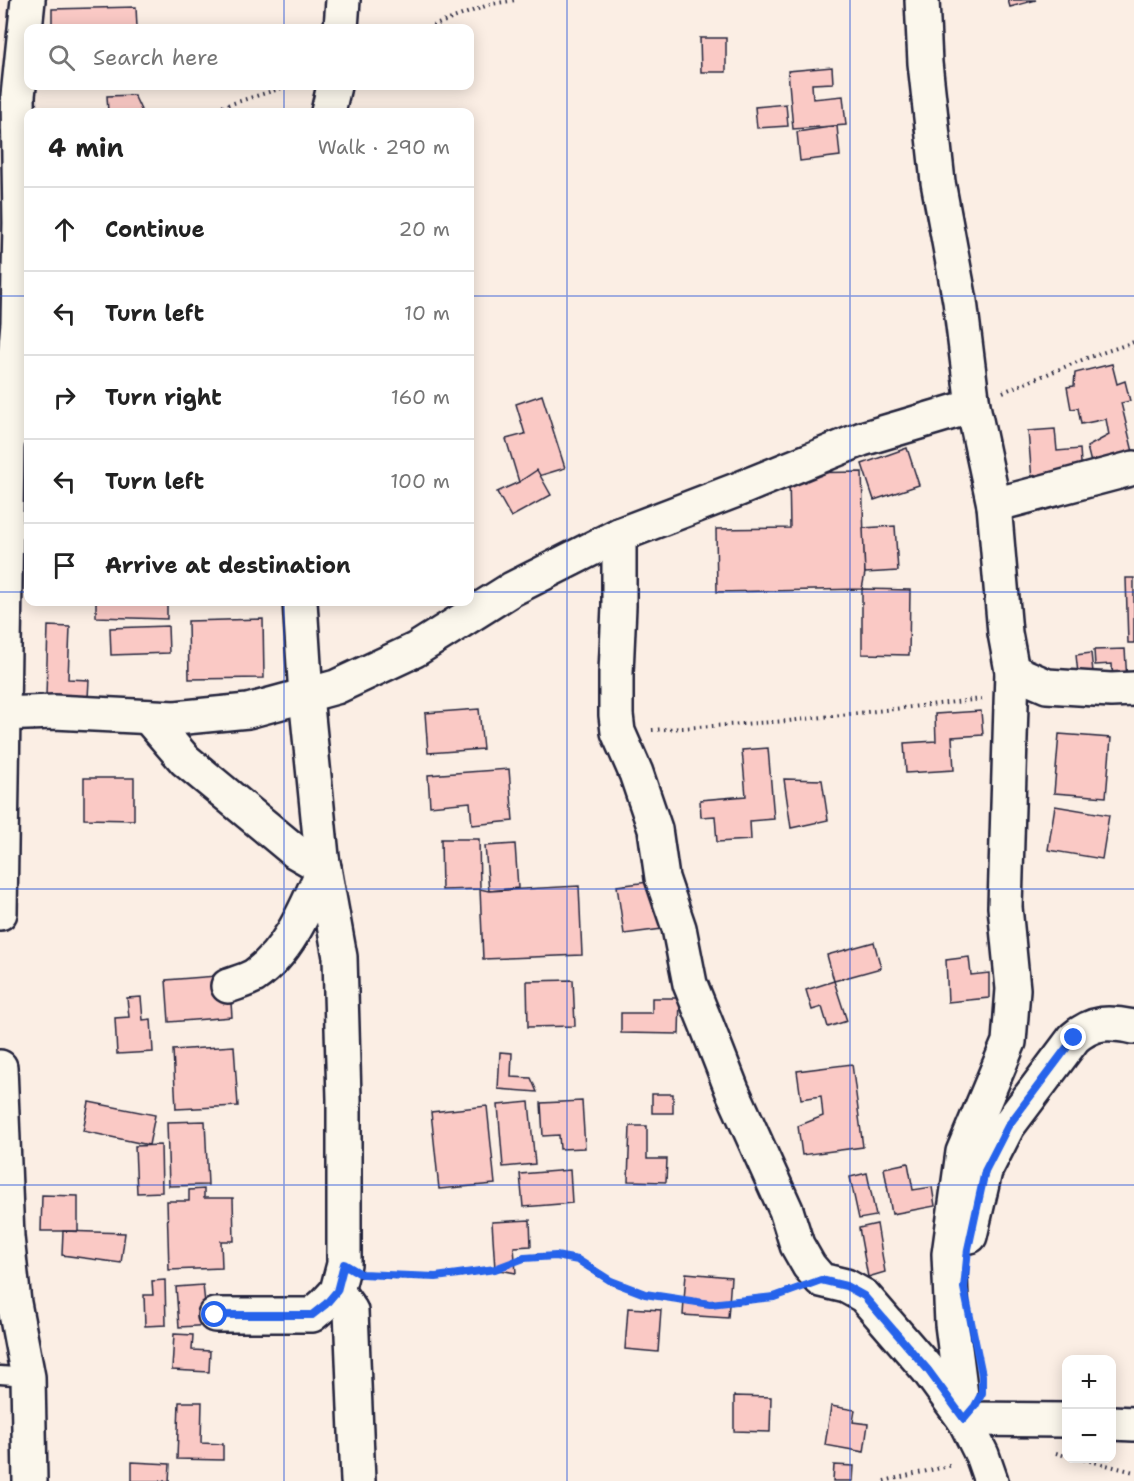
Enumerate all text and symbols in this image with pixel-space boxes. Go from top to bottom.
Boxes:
search box [24,24,474,90]
icon: search [45,41,78,74]
text: Search here [93,43,219,72]
text: 4 min [48,130,124,165]
text: Walk · 290 m [318,134,450,160]
icon: ahead [48,213,81,246]
text: Continue [105,215,205,244]
text: 20 m [399,216,450,242]
icon: left [48,297,81,330]
text: Turn left [105,299,204,328]
text: 10 m [404,300,450,326]
icon: right [48,381,81,414]
text: Turn right [105,383,222,412]
text: 160 m [391,384,450,410]
icon: left [48,465,81,498]
text: Turn left [105,467,204,496]
text: 100 m [390,468,450,494]
icon: arrive [48,549,81,582]
text: Arrive at destination [105,551,351,580]
route end [1060,1024,1086,1050]
route start [201,1301,227,1327]
map controls [1062,1355,1116,1463]
button: + [1062,1355,1116,1409]
button: − [1062,1409,1116,1463]

